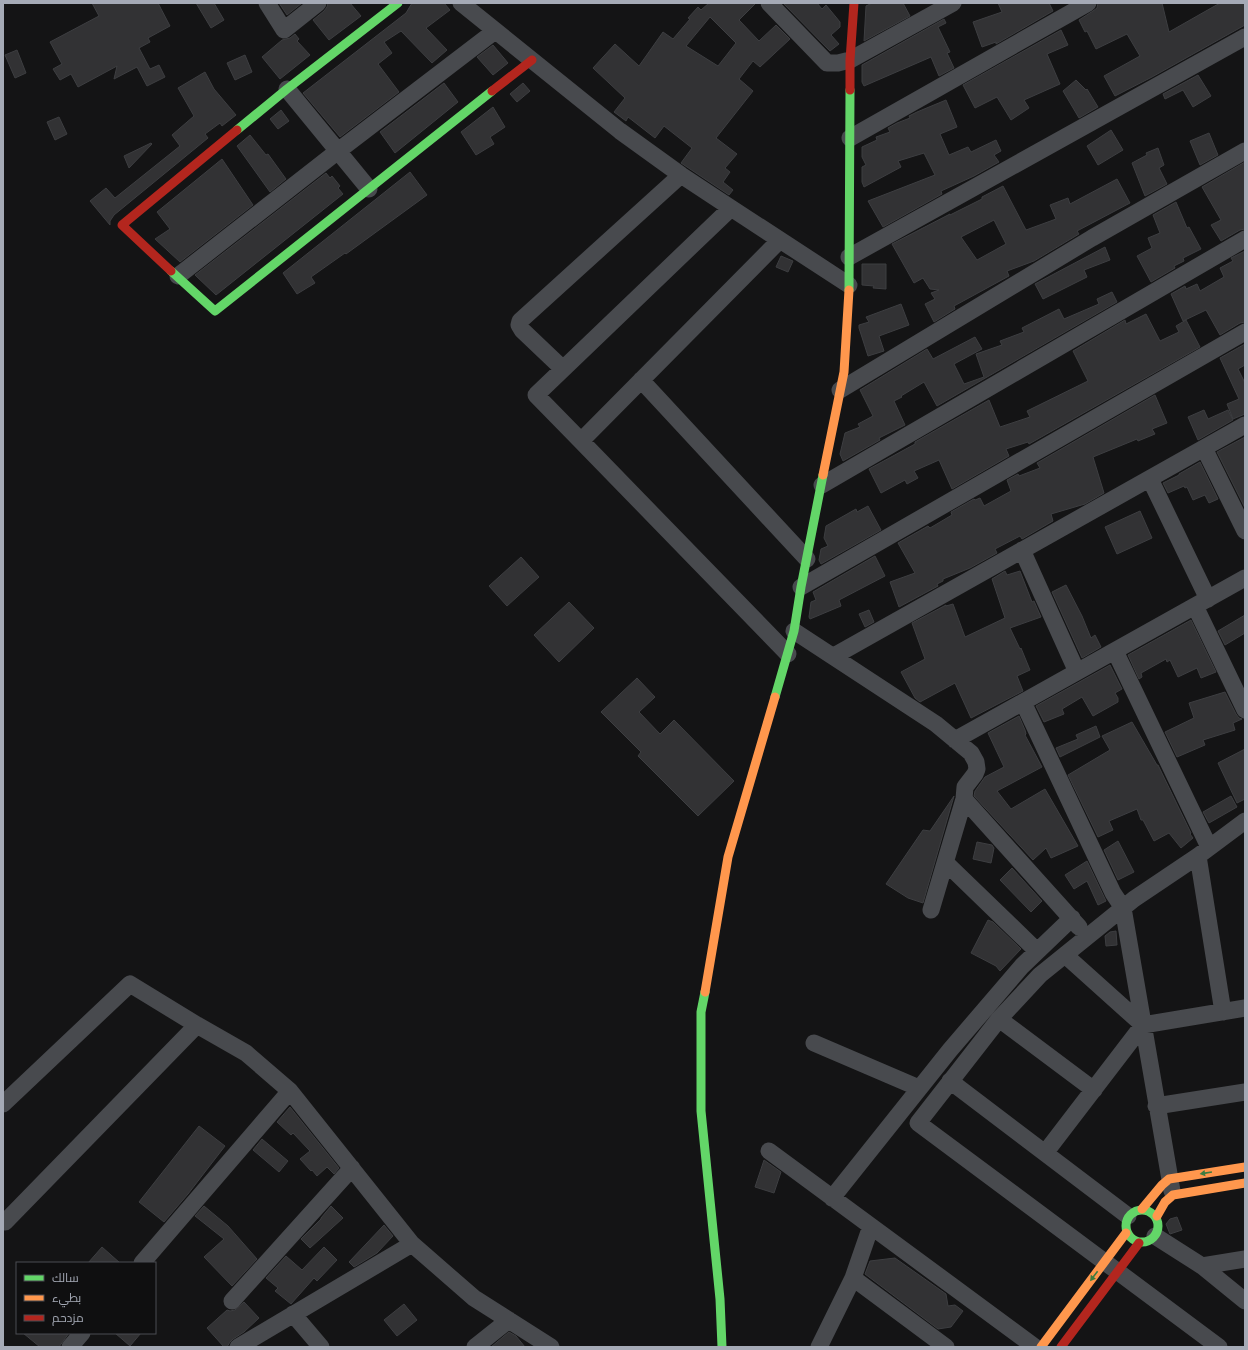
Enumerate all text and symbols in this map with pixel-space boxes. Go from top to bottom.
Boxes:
one-way arrow [1200,1170,1213,1176]
legend [16,1262,156,1334]
text: سالك [52,1268,79,1287]
one-way arrow [1090,1270,1099,1281]
text: بطيء [52,1288,81,1308]
text: مزدحم [52,1308,84,1327]

